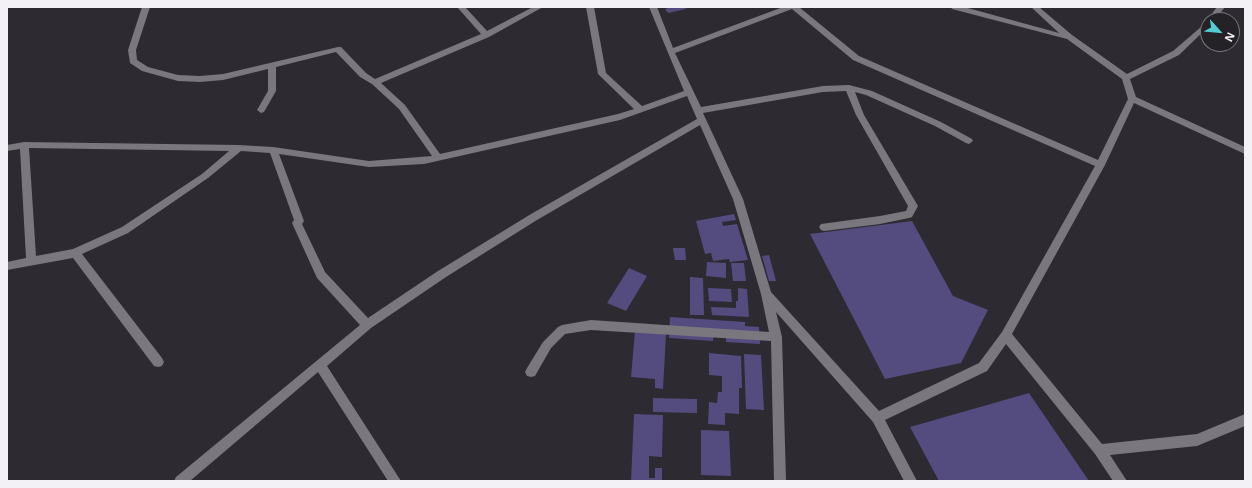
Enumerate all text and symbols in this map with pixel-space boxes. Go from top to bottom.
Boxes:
north arrow [1200,12,1240,52]
text: N [1222,30,1239,45]

